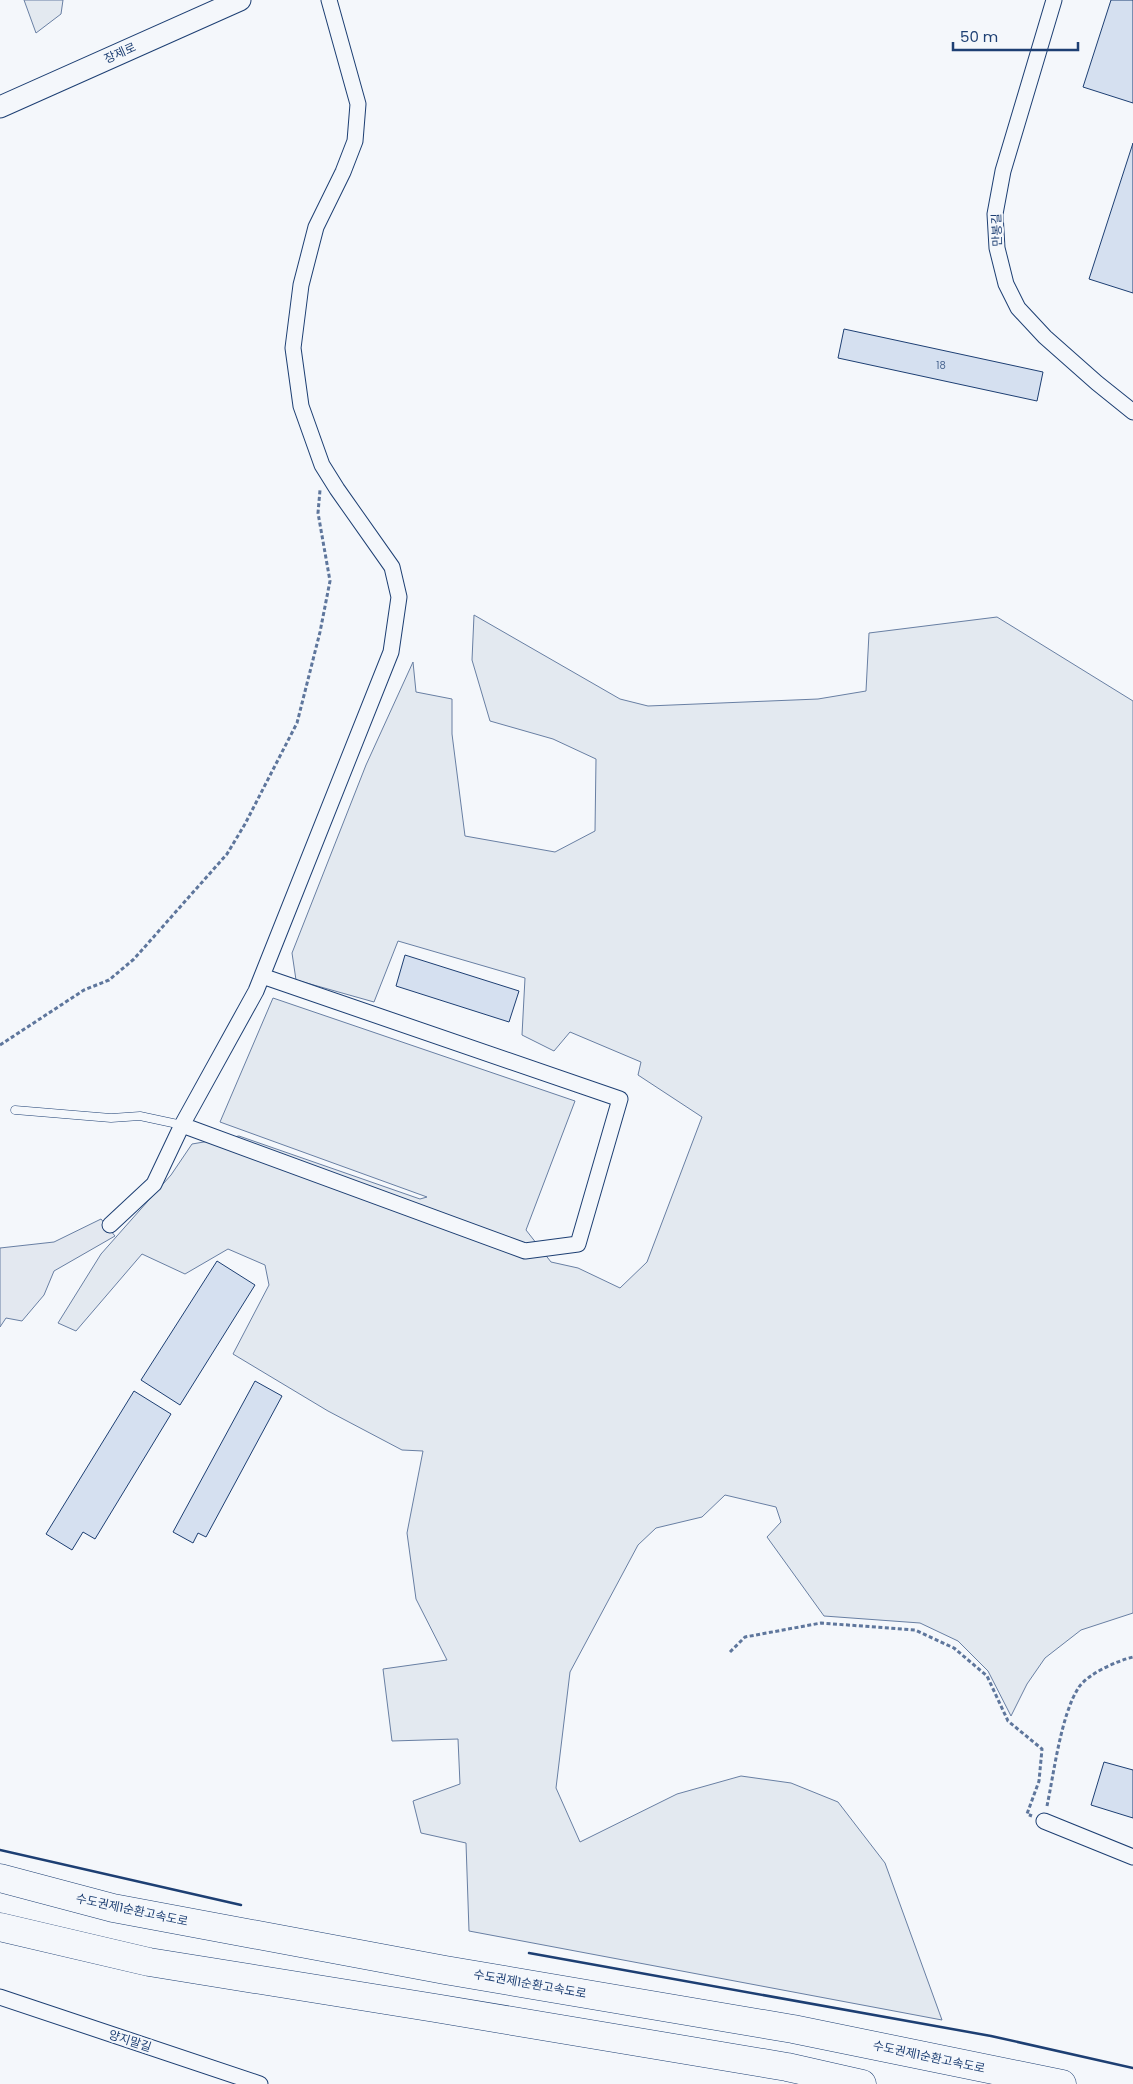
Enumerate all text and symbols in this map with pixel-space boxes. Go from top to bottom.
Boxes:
scale bar [953,20,1078,52]
text: 50 m [960,26,998,47]
street label: 장제로 [101,38,138,67]
street label: 만봉길 [987,213,1006,247]
house number: 18 [936,358,946,373]
street label: 수도권제1순환고속도로 [74,1889,190,1930]
street label: 수도권제1순환고속도로 [472,1965,588,2002]
street label: 양지말길 [107,2026,154,2055]
street label: 수도권제1순환고속도로 [871,2036,987,2077]

